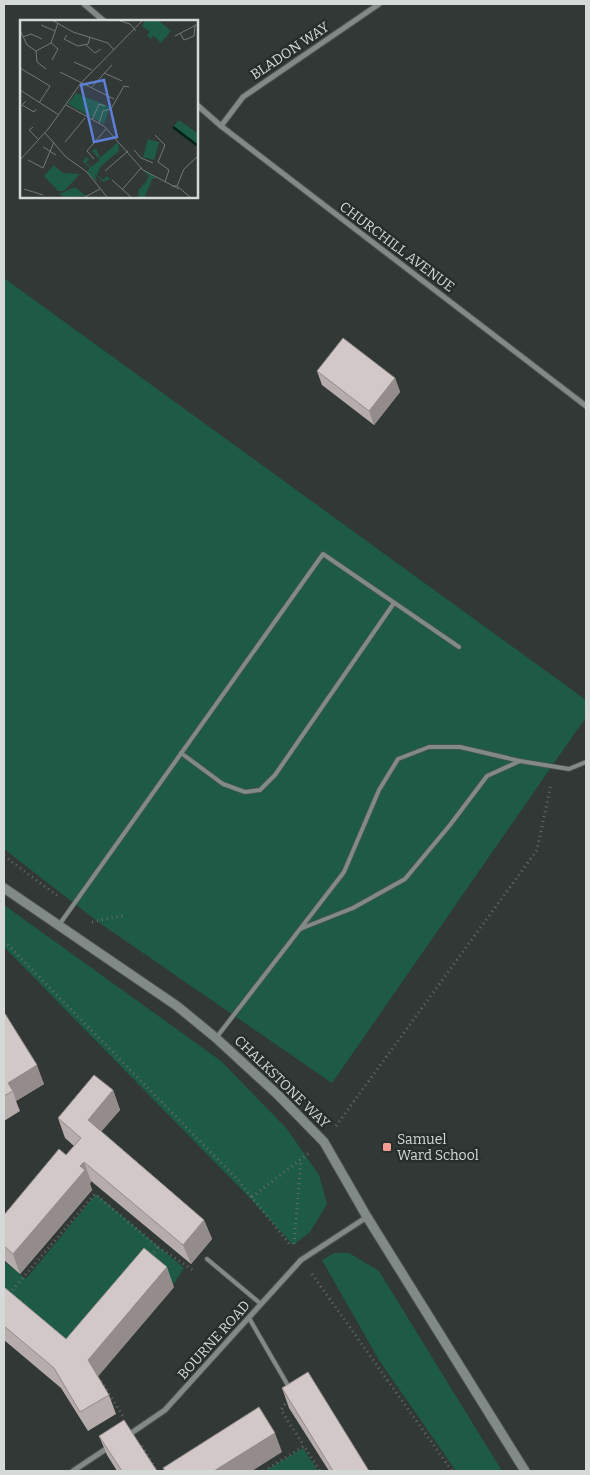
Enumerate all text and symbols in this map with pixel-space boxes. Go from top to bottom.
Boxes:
street label: BLADON WAY [248,19,332,83]
inset map [20,20,198,198]
street label: CHURCHILL AVENUE [336,198,458,296]
street label: CHALKSTONE WAY [231,1032,333,1132]
place label: Samuel Ward School [397,1131,479,1164]
marker: Samuel Ward School [381,1141,393,1153]
street label: BOURNE ROAD [174,1297,254,1383]

